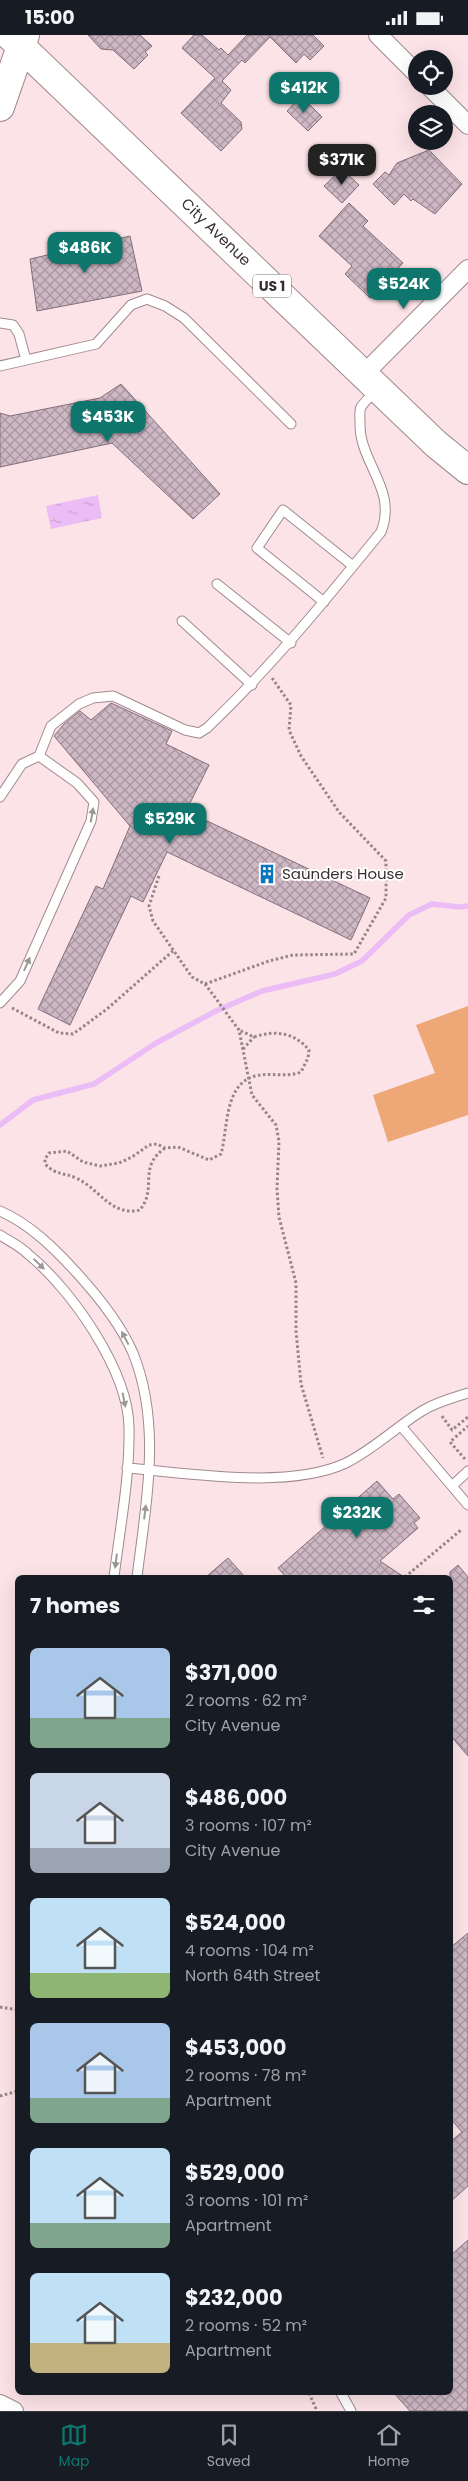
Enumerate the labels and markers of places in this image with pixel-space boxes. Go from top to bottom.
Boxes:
pin: $412K [269,71,339,114]
pin: $371K [307,143,377,186]
pin: $486K [50,231,120,274]
pin: $524K [369,267,439,310]
pin: $453K [73,401,143,443]
pin: $529K [135,803,205,845]
building icon: Saunders House [256,863,278,885]
place label: Saunders House [282,863,404,884]
pin: $232K [322,1497,392,1539]

